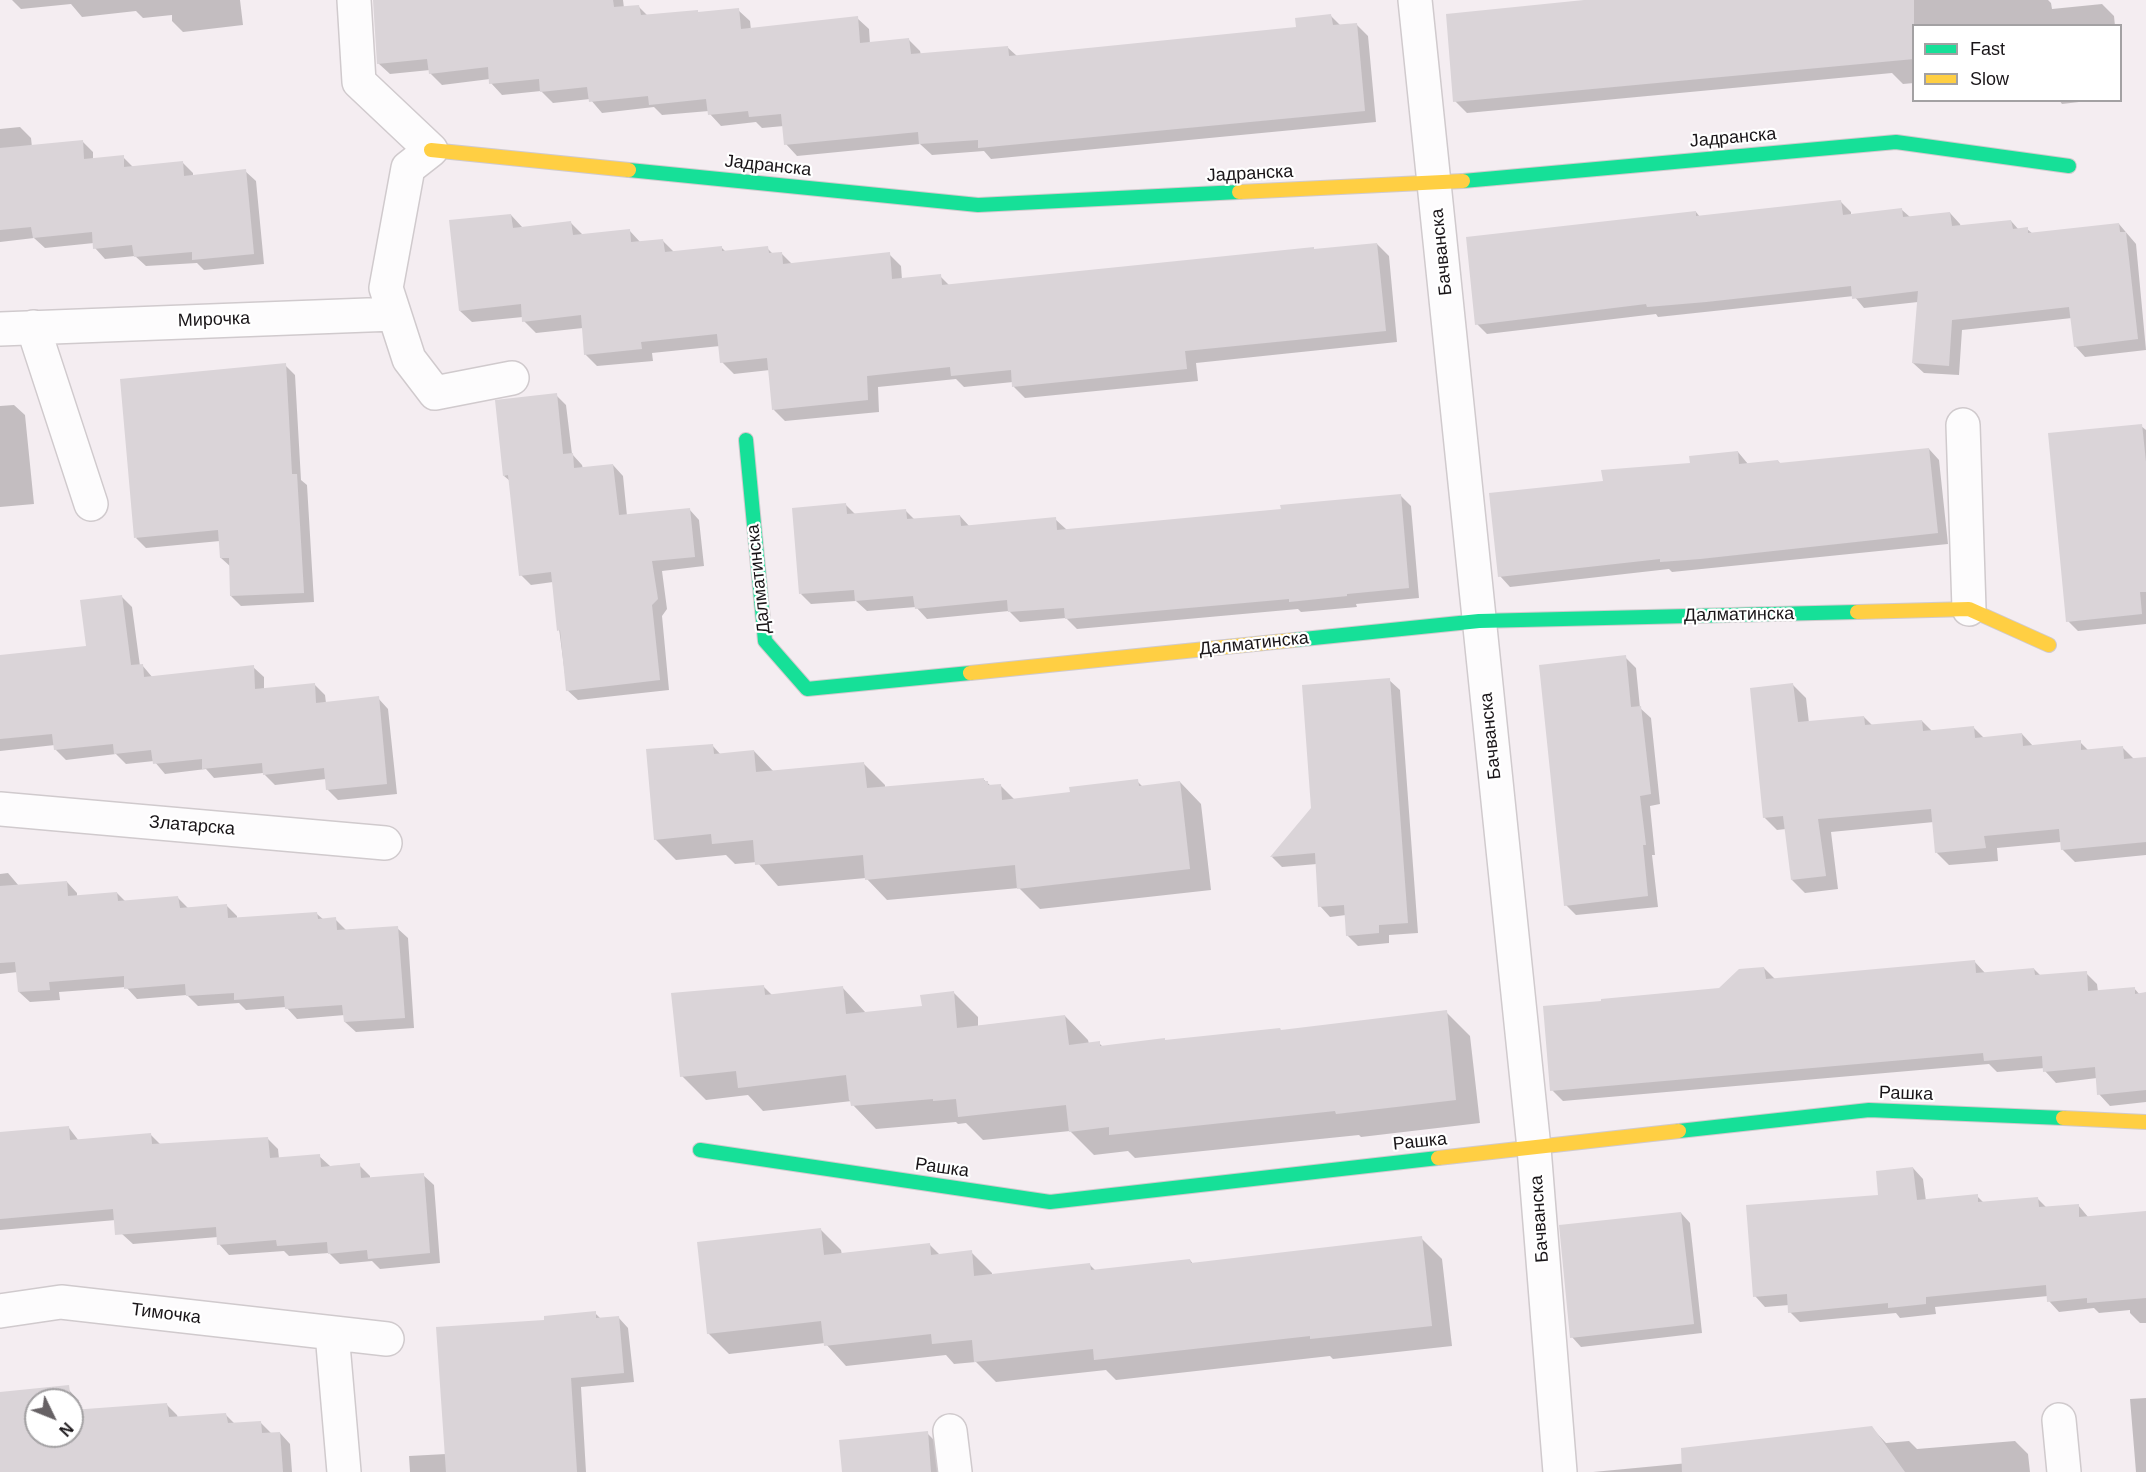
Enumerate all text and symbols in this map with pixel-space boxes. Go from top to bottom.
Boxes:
legend [1912,24,2122,102]
text: Fast [1970,39,2005,59]
text: Slow [1970,69,2009,89]
street label: Јадранска [1689,123,1777,153]
street label: Јадранска [724,151,812,181]
street label: Јадранска [1206,161,1294,187]
street label: Бачванска [1427,207,1457,297]
street label: Мирочка [177,308,251,332]
street label: Далматинска [742,523,776,635]
street label: Далматинска [1684,603,1794,627]
street label: Далматинска [1198,627,1310,661]
street label: Бачванска [1476,691,1506,781]
street label: Златарска [148,811,236,841]
street label: Рашка [1879,1082,1933,1106]
street label: Рашка [1392,1128,1448,1156]
street label: Рашка [914,1154,970,1182]
street label: Бачванска [1526,1175,1554,1263]
street label: Тимочка [130,1299,202,1329]
north arrow [24,1388,84,1448]
text: N [56,1419,76,1439]

